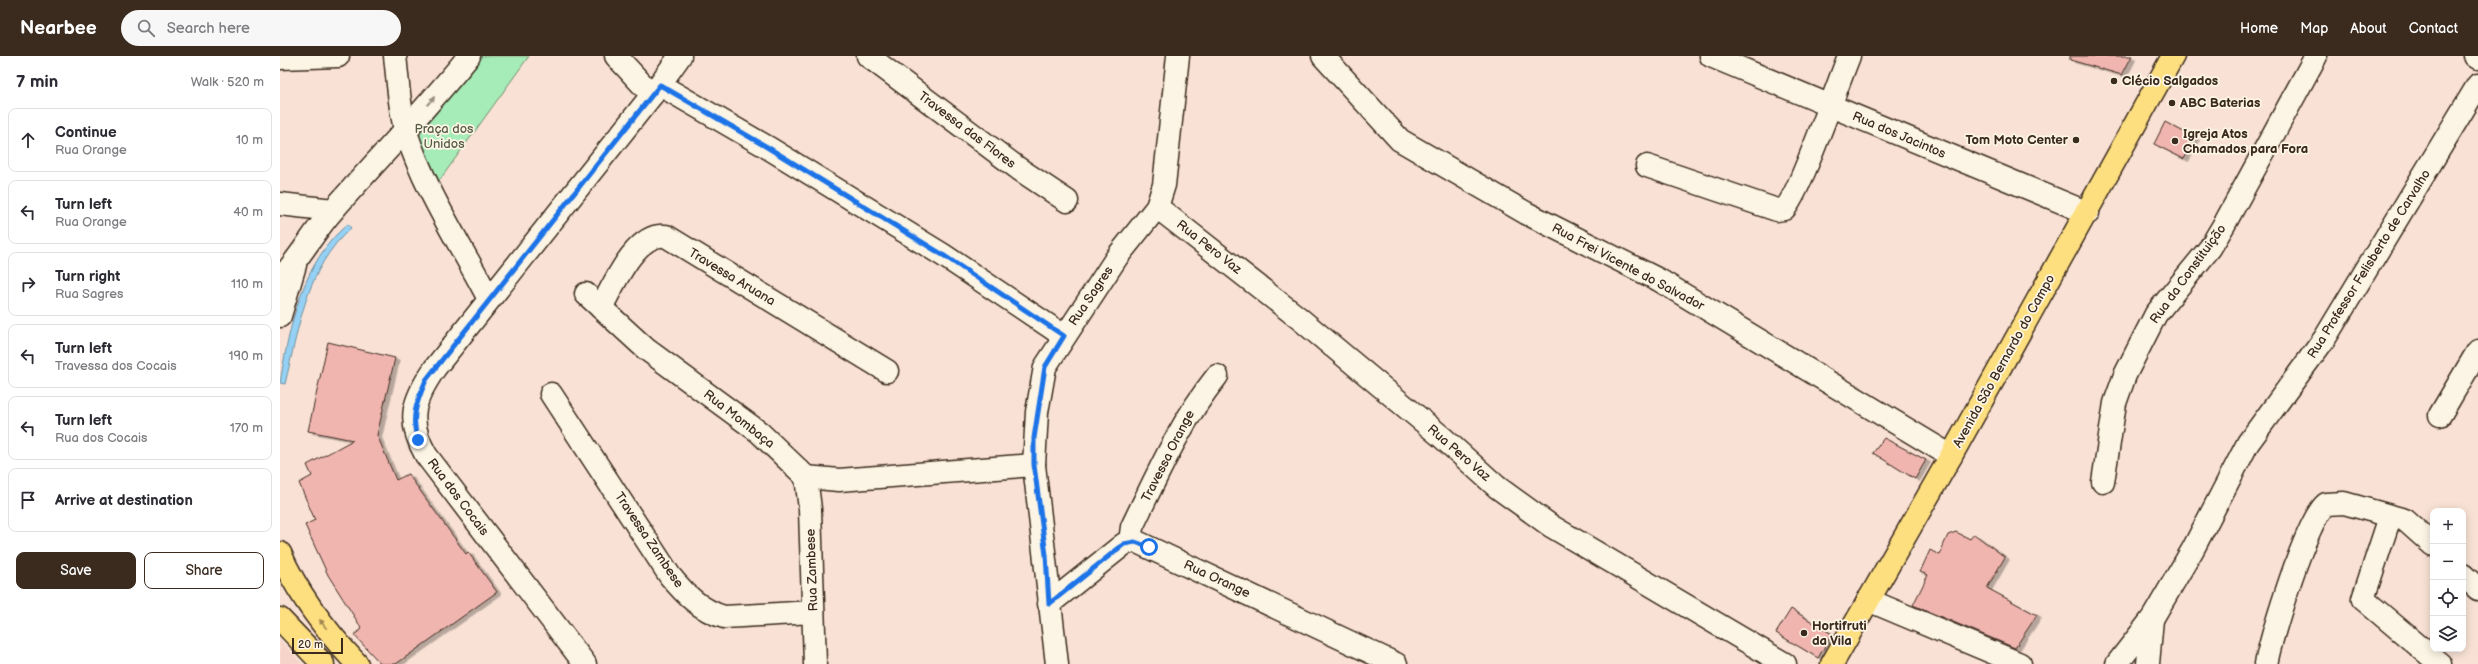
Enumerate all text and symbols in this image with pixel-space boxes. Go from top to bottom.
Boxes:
search box [121,10,401,46]
text: Nearbee [20,17,97,40]
icon: search [135,17,157,39]
text: Search here [167,19,250,38]
text: Home [2240,20,2278,37]
text: Map [2300,20,2328,37]
text: About [2350,20,2387,37]
text: Contact [2409,20,2458,37]
text: 7 min [16,72,58,92]
place label: Clécio Salgados [2122,73,2218,89]
text: Walk · 520 m [191,74,264,90]
marker: Clécio Salgados [2109,76,2119,86]
street label: Travessa das Flores [915,88,1019,172]
place label: ABC Baterias [2179,95,2260,111]
one-way arrow [427,96,436,106]
marker: ABC Baterias [2167,98,2177,108]
street label: Rua dos Jacintos [1850,108,1949,162]
park label: Praça dos Unidos [414,121,474,152]
text: Continue [55,123,117,142]
place label: Igreja Atos Chamados para Fora [2183,126,2308,157]
icon: ahead [17,129,39,151]
text: 10 m [236,132,263,148]
place label: Tom Moto Center [1966,132,2069,148]
marker: Tom Moto Center [2071,135,2081,145]
marker: Igreja Atos Chamados para Fora [2170,136,2180,146]
text: Rua Orange [55,142,127,158]
street label: Rua Professor Felisberto de Carvalho [2304,167,2434,361]
text: Turn left [55,195,112,214]
icon: left [17,201,39,223]
text: 40 m [233,204,263,220]
text: Rua Orange [55,214,127,230]
street label: Rua Pero Vaz [1173,217,1245,278]
street label: Rua Frei Vicente do Salvador [1549,220,1707,314]
street label: Rua da Constituição [2147,221,2229,327]
street label: Travessa Aruana [686,245,778,309]
street label: Rua Sagres [1065,263,1117,329]
text: Turn right [55,267,120,286]
street label: Avenida São Bernardo do Campo [1950,272,2058,450]
icon: right [17,273,39,295]
text: 110 m [231,276,263,292]
text: Rua Sagres [55,286,123,302]
text: Turn left [55,339,112,358]
icon: left [17,345,39,367]
text: 190 m [229,348,263,364]
text: Travessa dos Cocais [55,358,177,374]
street label: Rua Mombaça [700,386,778,452]
street label: Travessa Orange [1138,407,1198,505]
text: Turn left [55,411,112,430]
icon: left [17,417,39,439]
text: 170 m [230,420,263,436]
street label: Rua Pero Vaz [1424,421,1494,485]
text: Rua dos Cocais [55,430,148,446]
route end [409,431,427,449]
street label: Rua dos Cocais [424,455,493,539]
icon: arrive [17,489,39,511]
street label: Travessa Zambese [611,489,687,591]
text: Arrive at destination [55,491,193,510]
map controls [2430,508,2466,652]
button: + [2430,508,2466,544]
street label: Rua Zambese [803,528,821,612]
route start [1140,538,1158,556]
button: − [2430,544,2466,580]
button: Save [16,552,136,589]
button: Share [144,552,264,589]
street label: Rua Orange [1181,557,1253,602]
button: locate [2430,580,2466,616]
button: layers [2430,616,2466,652]
place label: Hortifruti da Vila [1812,618,1867,649]
one-way arrow [319,619,327,629]
marker: Hortifruti da Vila [1799,628,1809,638]
scale bar [292,636,343,655]
text: 20 m [298,638,323,651]

